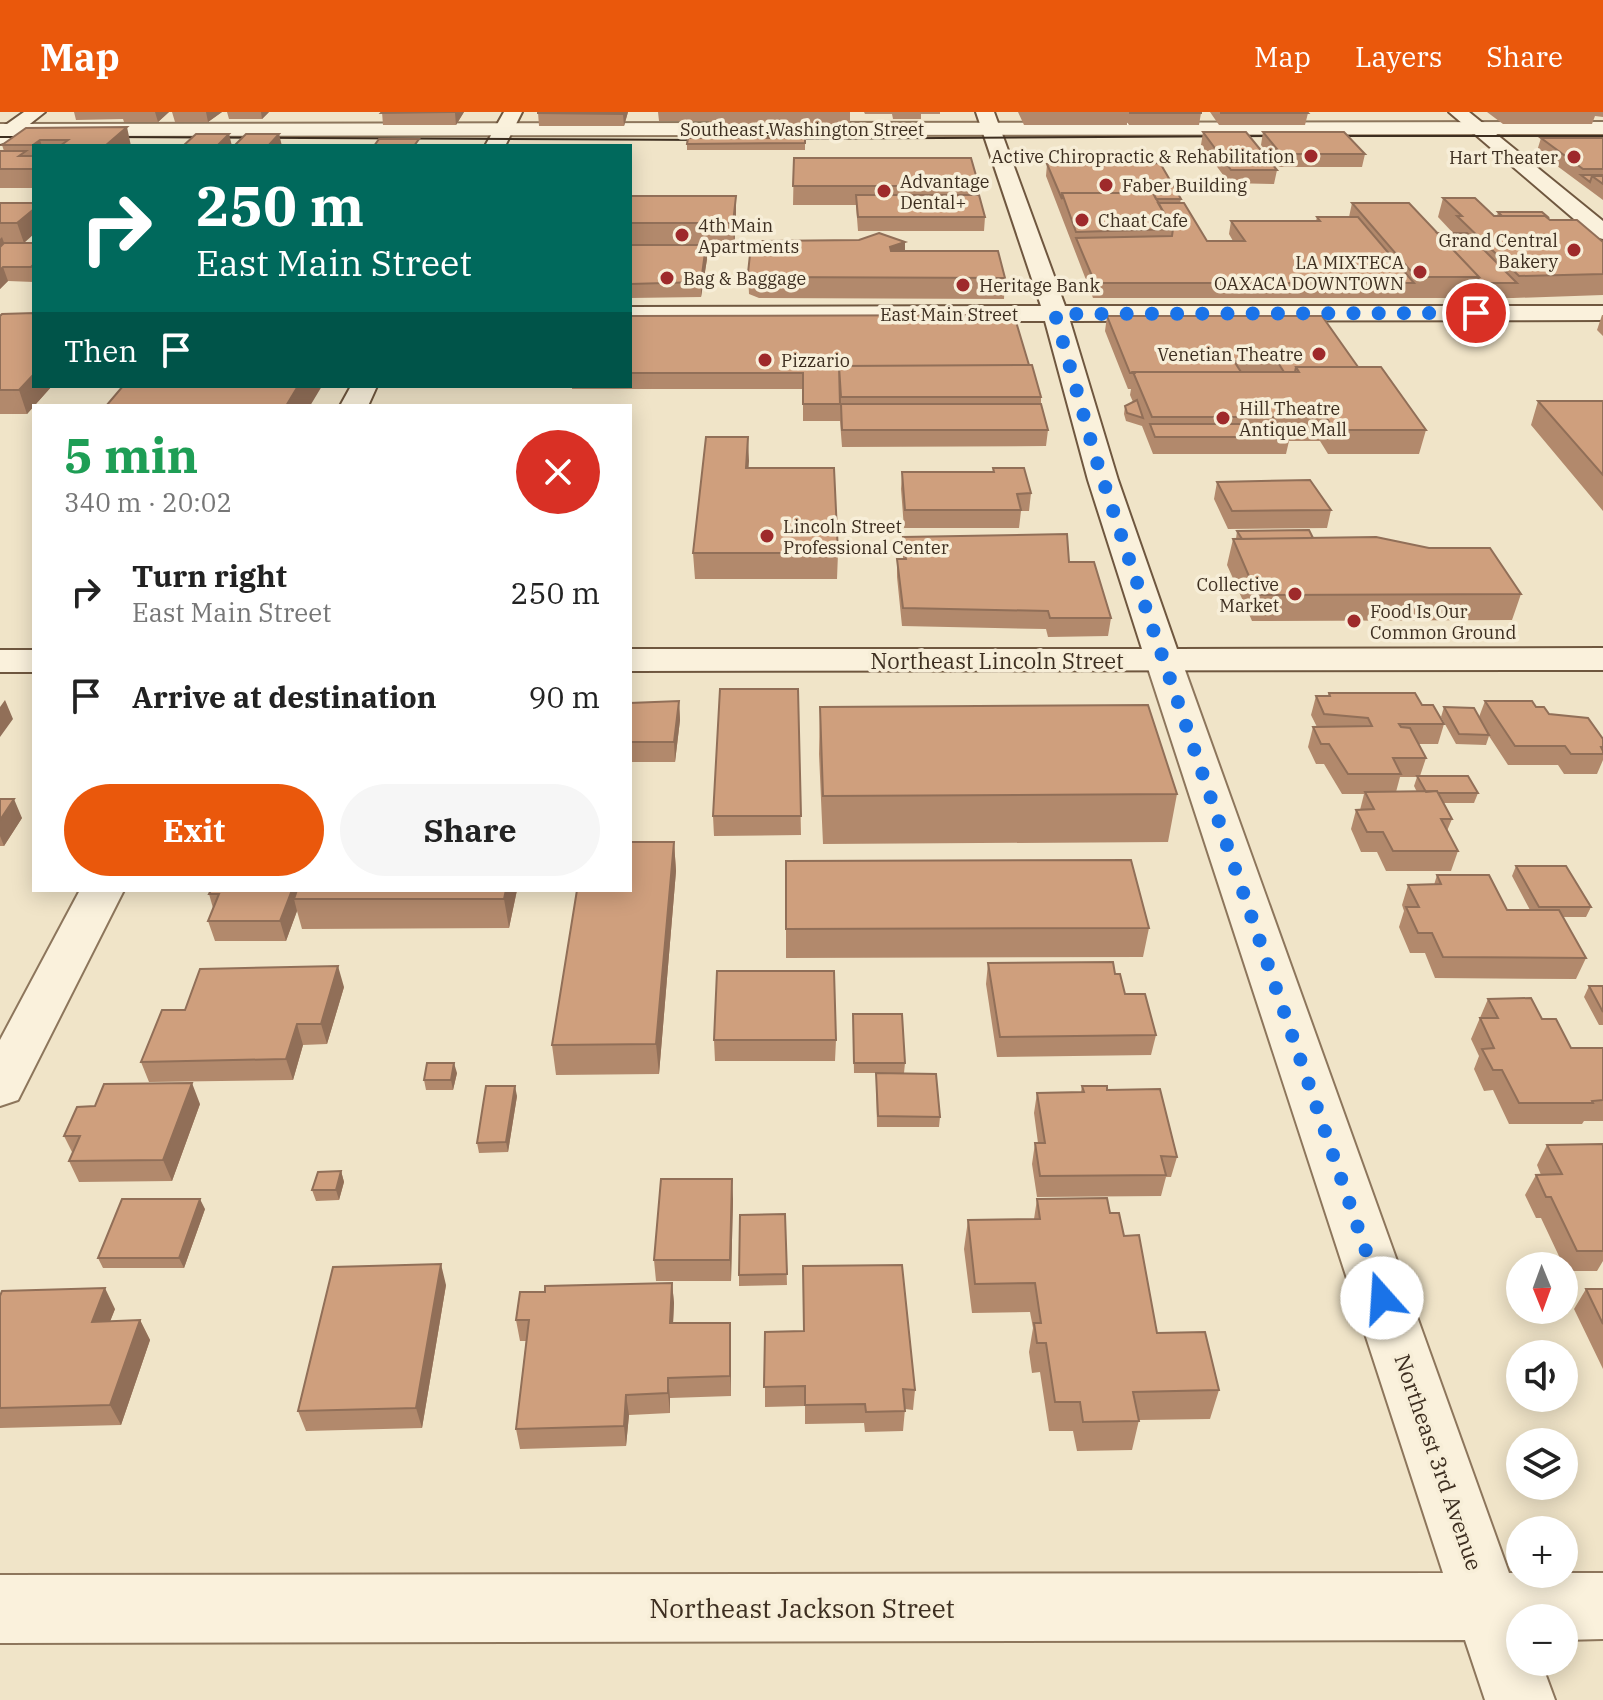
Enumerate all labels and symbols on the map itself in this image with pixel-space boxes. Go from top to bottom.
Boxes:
street label: Southeast Washington Street [680,118,924,141]
place label: Active Chiropractic & Rehabilitation [991,145,1295,168]
place label: Hart Theater [1449,146,1558,169]
marker: Active Chiropractic & Rehabilitation [1302,147,1320,165]
marker: Hart Theater [1565,148,1583,166]
place label: Advantage Dental+ [900,170,989,214]
place label: Faber Building [1122,174,1247,197]
marker: Faber Building [1097,176,1115,194]
marker: Advantage Dental+ [875,182,893,200]
place label: Chaat Cafe [1098,209,1188,232]
marker: Chaat Cafe [1073,211,1091,229]
place label: 4th Main Apartments [698,214,799,258]
marker: 4th Main Apartments [673,226,691,244]
place label: Grand Central Bakery [1438,229,1558,273]
marker: Grand Central Bakery [1565,241,1583,259]
place label: LA MIXTECA OAXACA DOWNTOWN [1214,251,1405,295]
marker: LA MIXTECA OAXACA DOWNTOWN [1411,263,1429,281]
place label: Bag & Baggage [683,267,806,290]
marker: Bag & Baggage [658,269,676,287]
place label: Heritage Bank [979,274,1100,297]
marker: Heritage Bank [954,276,972,294]
pin [1442,279,1510,347]
street label: East Main Street [880,303,1018,326]
place label: Venetian Theatre [1157,343,1303,366]
marker: Venetian Theatre [1310,345,1328,363]
place label: Pizzario [781,349,850,372]
marker: Pizzario [756,351,774,369]
place label: Hill Theatre Antique Mall [1239,397,1347,441]
marker: Hill Theatre Antique Mall [1214,409,1232,427]
place label: Lincoln Street Professional Center [783,515,949,559]
marker: Lincoln Street Professional Center [758,527,776,545]
place label: Collective Market [1197,573,1279,617]
marker: Collective Market [1286,585,1304,603]
place label: Food Is Our Common Ground [1370,600,1517,644]
marker: Food Is Our Common Ground [1345,612,1363,630]
street label: Northeast Lincoln Street [870,646,1124,675]
north arrow [1506,1252,1578,1324]
position arrow [1340,1256,1424,1340]
street label: Northeast 3rd Avenue [1388,1350,1490,1574]
street label: Northeast Jackson Street [649,1591,955,1625]

